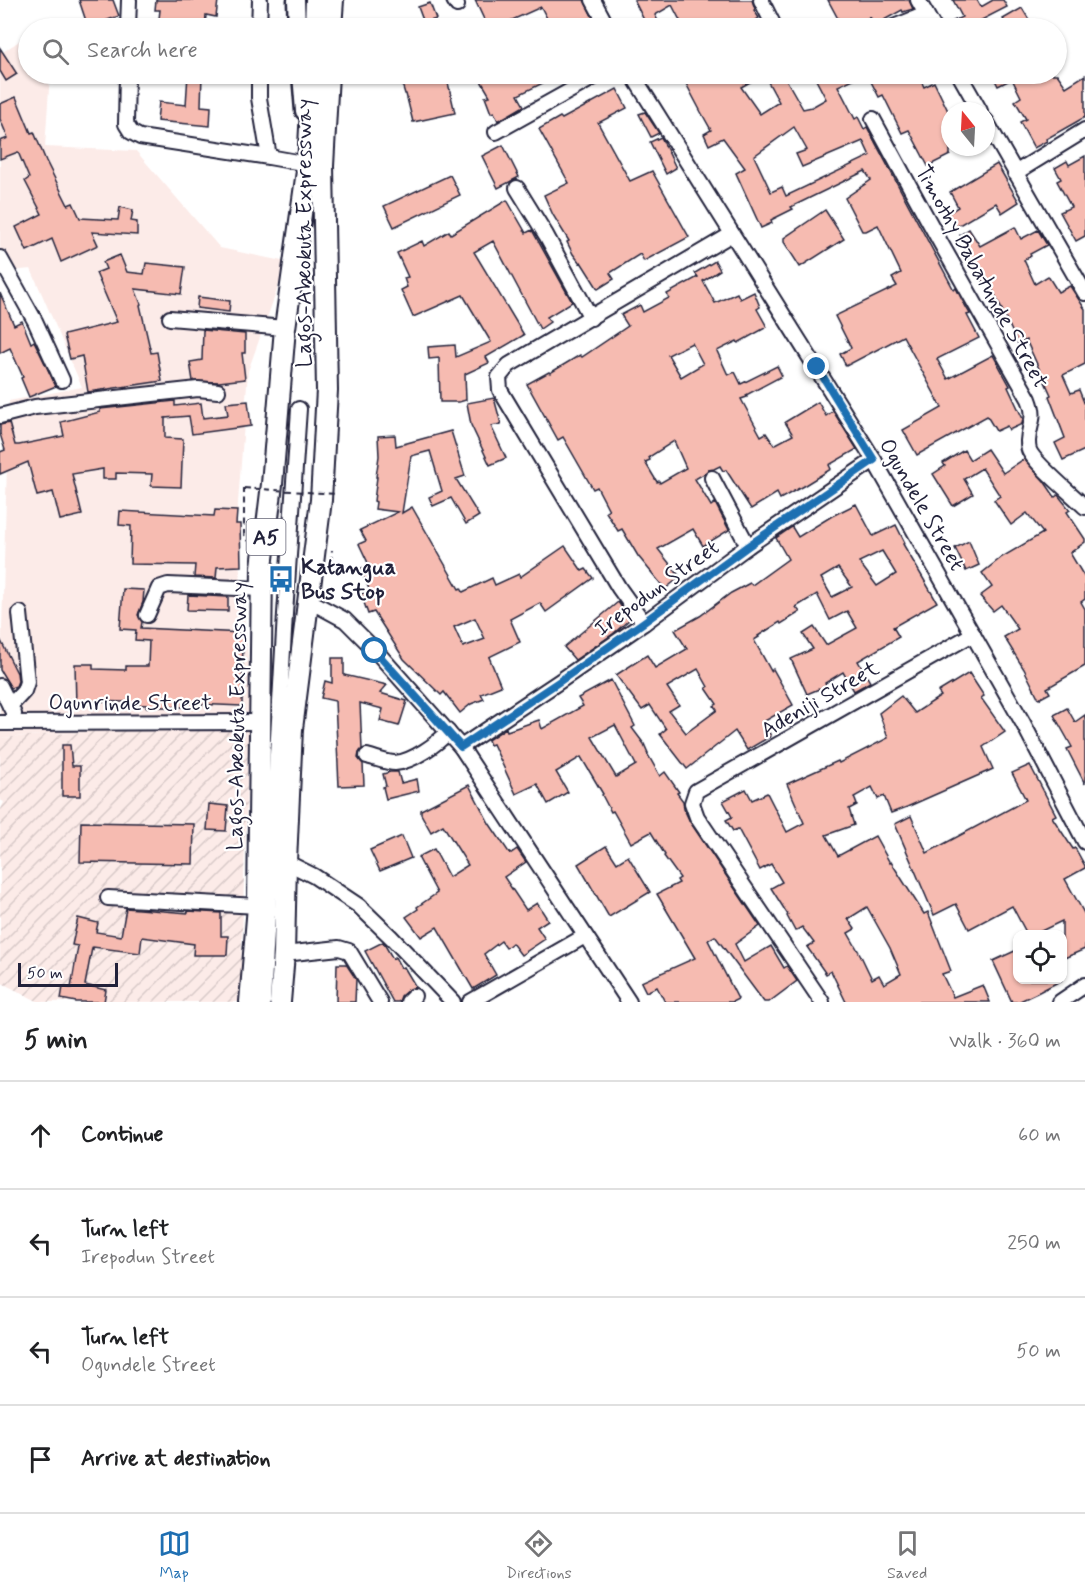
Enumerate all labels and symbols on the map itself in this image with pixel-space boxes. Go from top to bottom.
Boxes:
street label: Lagos-Abeokuta Expressway [291,99,322,367]
north arrow [941,102,995,156]
street label: Timothy Babatunde Street [908,160,1054,394]
route end [803,353,829,379]
street label: Ogundele Street [871,434,970,577]
road number: A5 [246,519,286,555]
street label: Irepodun Street [589,534,725,643]
place label: Katangua Bus Stop [301,554,396,607]
bus stop icon: Katangua Bus Stop [266,564,296,594]
street label: Lagos-Abeokuta Expressway [222,581,257,851]
route start [361,637,387,663]
street label: Adeniji Street [756,655,884,745]
street label: Ogunrinde Street [48,690,212,719]
scale bar [18,960,118,988]

